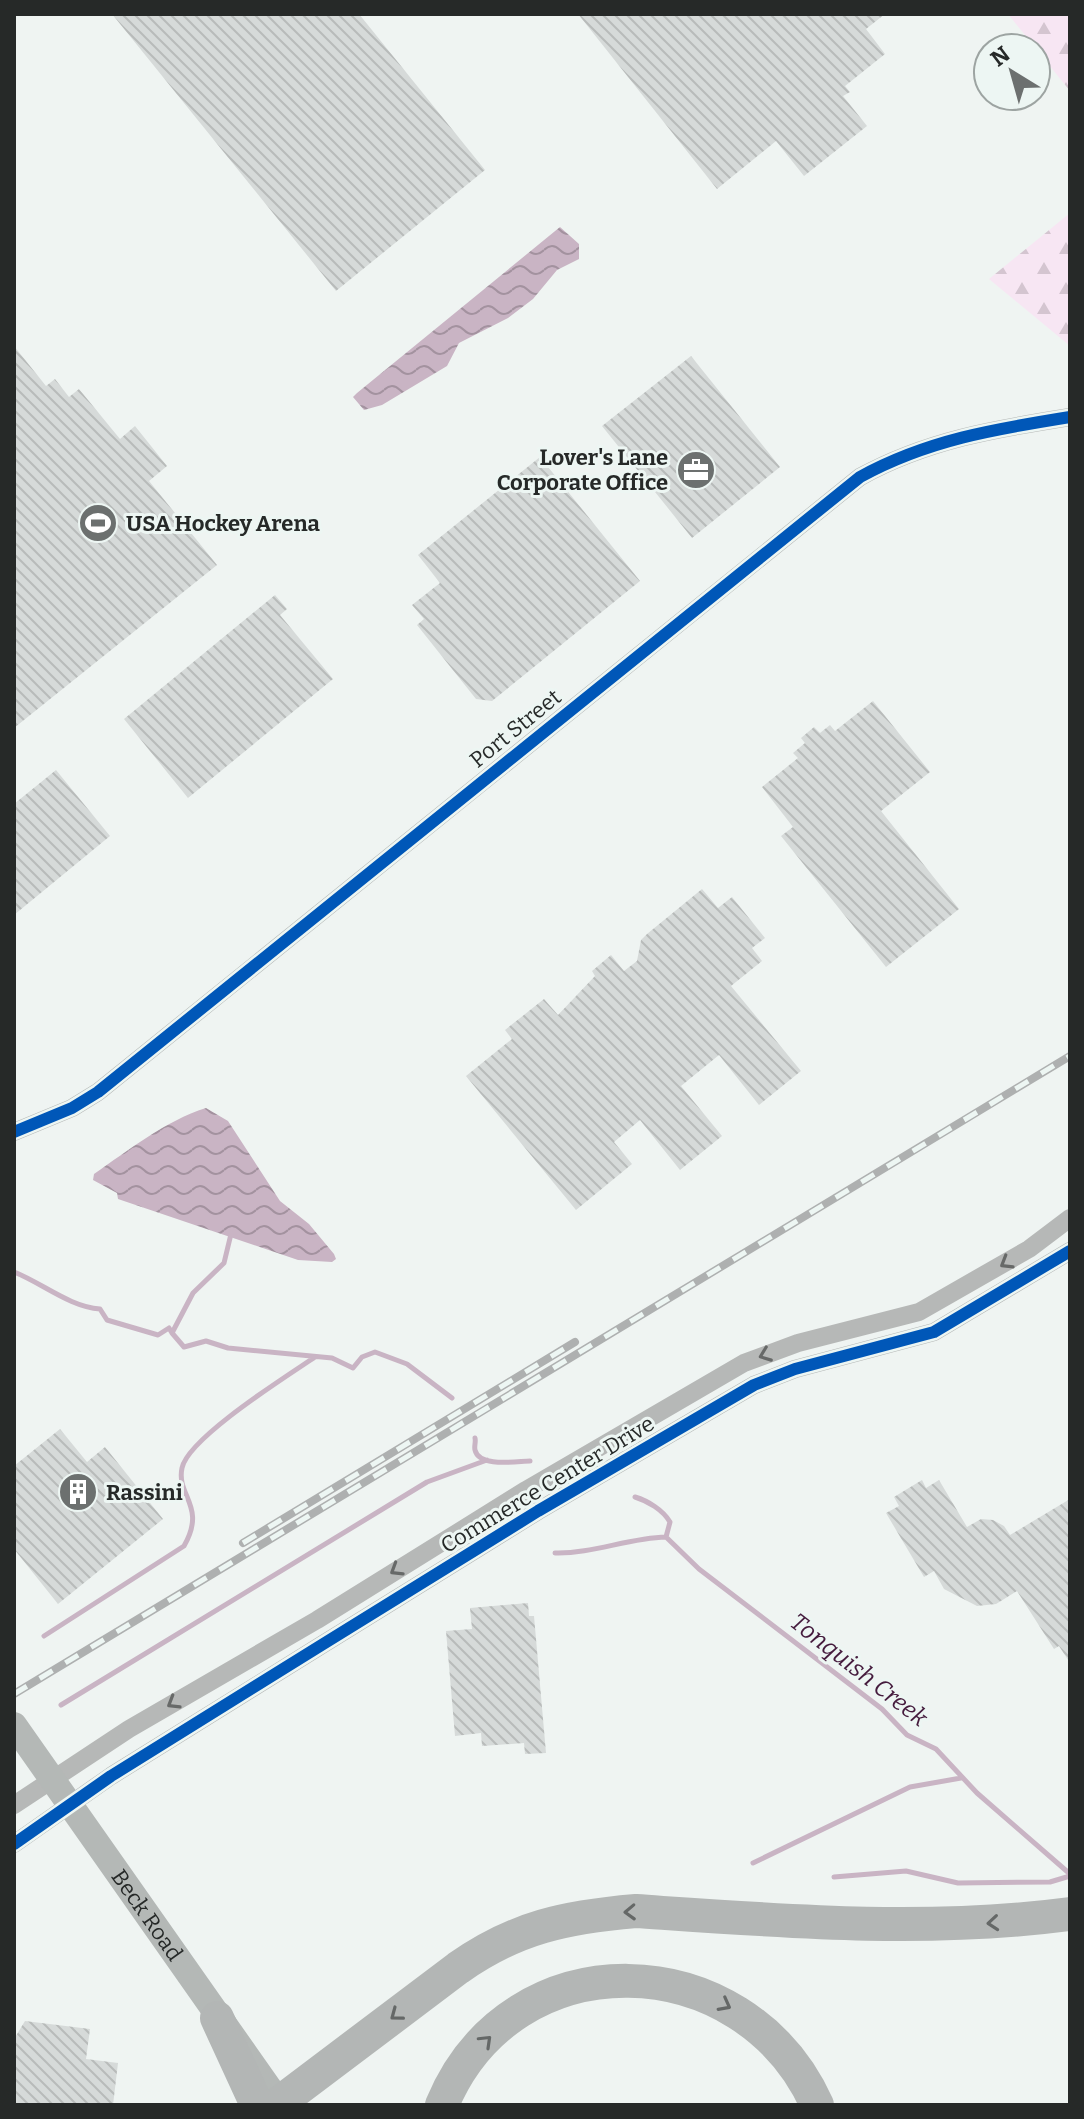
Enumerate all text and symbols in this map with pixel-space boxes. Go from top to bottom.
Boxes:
north arrow [972,32,1052,112]
text: N [985,41,1015,72]
place label: Lover's Lane Corporate Office [497,444,668,496]
office icon: Lover's Lane Corporate Office [675,449,717,491]
sports icon: USA Hockey Arena [77,502,119,544]
place label: USA Hockey Arena [126,510,321,537]
street label: Port Street [464,683,566,773]
one-way arrow [1000,1253,1015,1269]
one-way arrow [759,1345,773,1361]
street label: Commerce Center Drive [436,1410,659,1559]
building icon: Rassini [57,1471,99,1513]
place label: Rassini [106,1479,183,1506]
one-way arrow [390,1561,405,1576]
water label: Tonquish Creek [785,1608,934,1733]
one-way arrow [167,1693,181,1708]
street label: Beck Road [106,1864,188,1966]
one-way arrow [623,1904,636,1921]
one-way arrow [986,1914,999,1931]
one-way arrow [716,1995,731,2010]
one-way arrow [390,2005,405,2019]
one-way arrow [477,2036,491,2051]

